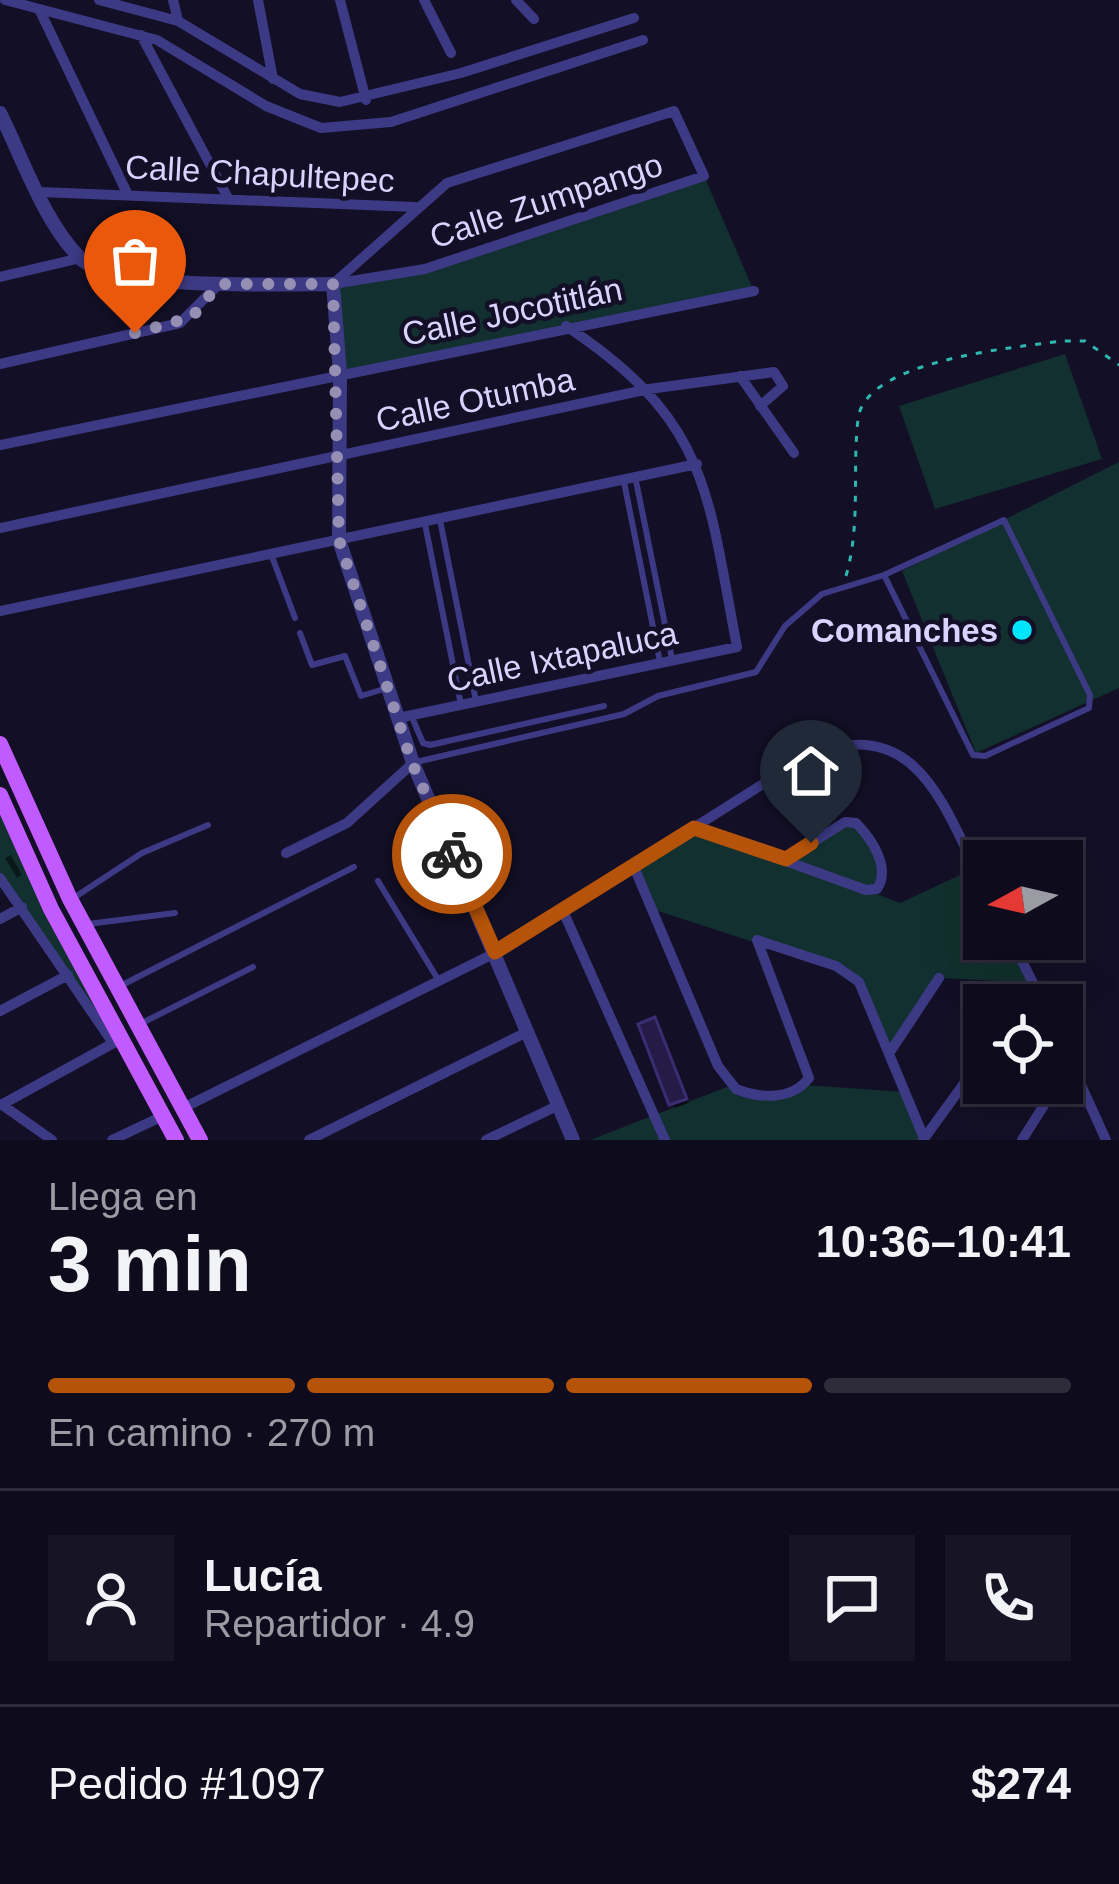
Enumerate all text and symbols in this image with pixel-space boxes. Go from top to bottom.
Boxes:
street label: Calle Zumpango [425,145,667,255]
street label: Calle Chapultepec [124,148,396,199]
pin [84,210,186,333]
icon: bag [102,228,168,294]
street label: Calle Jocotitlán [399,270,625,353]
street label: Calle Otumba [373,360,578,439]
place label: Comanches [811,612,998,649]
street label: Calle Ixtapaluca [443,614,681,699]
marker: Comanches [1009,617,1035,643]
pin [760,720,862,843]
icon: home [778,738,844,804]
courier [392,794,512,914]
icon: bike [419,821,485,887]
north arrow [963,840,1083,960]
map controls [963,840,1083,1104]
button: locate [963,984,1083,1104]
text: Llega en [48,1175,198,1218]
text: 10:36–10:41 [816,1216,1071,1267]
text: 3 min [48,1220,252,1308]
text: En camino · 270 m [48,1411,375,1454]
button: person [48,1535,174,1661]
button: chat [789,1535,915,1661]
button: phone [945,1535,1071,1661]
text: Lucía [204,1550,322,1601]
text: Repartidor · 4.9 [204,1602,475,1645]
text: Pedido #1097 [48,1758,326,1809]
text: $274 [971,1758,1071,1809]

